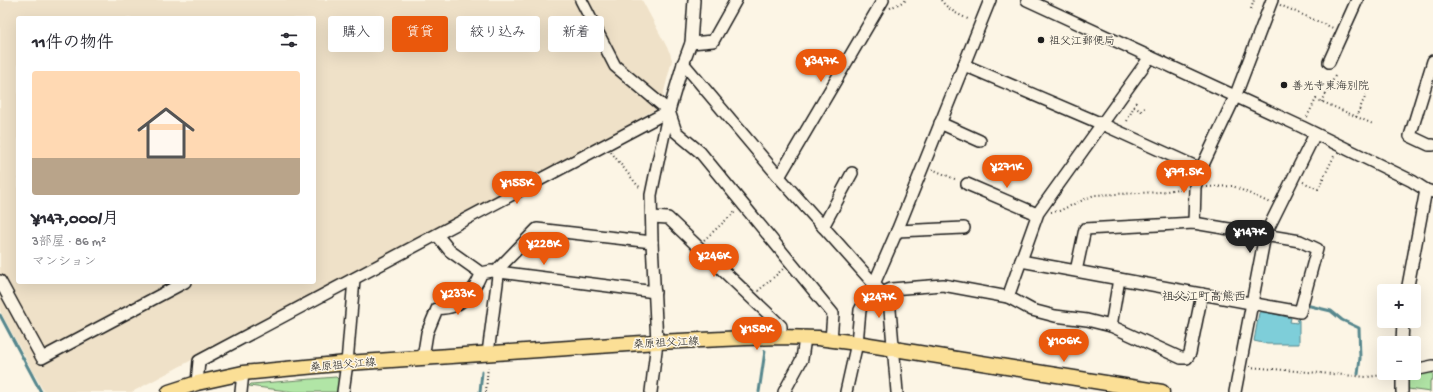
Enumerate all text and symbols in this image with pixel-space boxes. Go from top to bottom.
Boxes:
chip: 購入 [328,16,384,52]
chip: 賃貸 [392,16,448,52]
chip: 絞り込み [456,16,540,52]
chip: 新着 [548,16,604,52]
icon: filters [278,29,300,51]
text: 11件の物件 [32,34,114,54]
marker: 祖父江郵便局 [1036,35,1046,45]
place label: 祖父江郵便局 [1049,35,1115,48]
pin: ¥347K [793,49,849,83]
text: ¥347K [805,54,837,69]
marker: 善光寺東海別院 [1279,80,1289,90]
place label: 善光寺東海別院 [1292,80,1369,93]
icon: home [130,97,202,169]
pin: ¥271K [979,155,1035,189]
text: ¥271K [991,160,1023,175]
pin: ¥79.5K [1151,160,1217,194]
text: ¥79.5K [1165,165,1203,180]
pin: ¥155K [489,171,545,205]
text: ¥155K [501,176,533,191]
text: ¥147,000/月 [32,210,119,230]
pin: ¥147K [1222,220,1278,254]
text: ¥147K [1234,225,1266,240]
pin: ¥228K [516,232,572,266]
text: 3部屋 · 86 m² [32,235,106,250]
text: ¥228K [527,237,561,252]
pin: ¥246K [686,244,742,278]
text: ¥246K [698,249,730,264]
text: マンション [32,255,96,270]
pin: ¥233K [430,282,486,316]
map controls [1377,284,1421,380]
button: + [1377,284,1421,328]
pin: ¥247K [851,285,907,319]
text: ¥233K [441,287,475,302]
text: ¥247K [863,290,895,305]
district label: 祖父江町高熊西 [1162,290,1246,305]
pin: ¥158K [729,317,785,351]
text: ¥158K [741,322,773,337]
pin: ¥106K [1036,329,1092,363]
text: ¥106K [1048,334,1080,349]
street label: 桑原祖父江線 [633,335,699,352]
button: − [1377,336,1421,380]
street label: 桑原祖父江線 [310,356,377,375]

